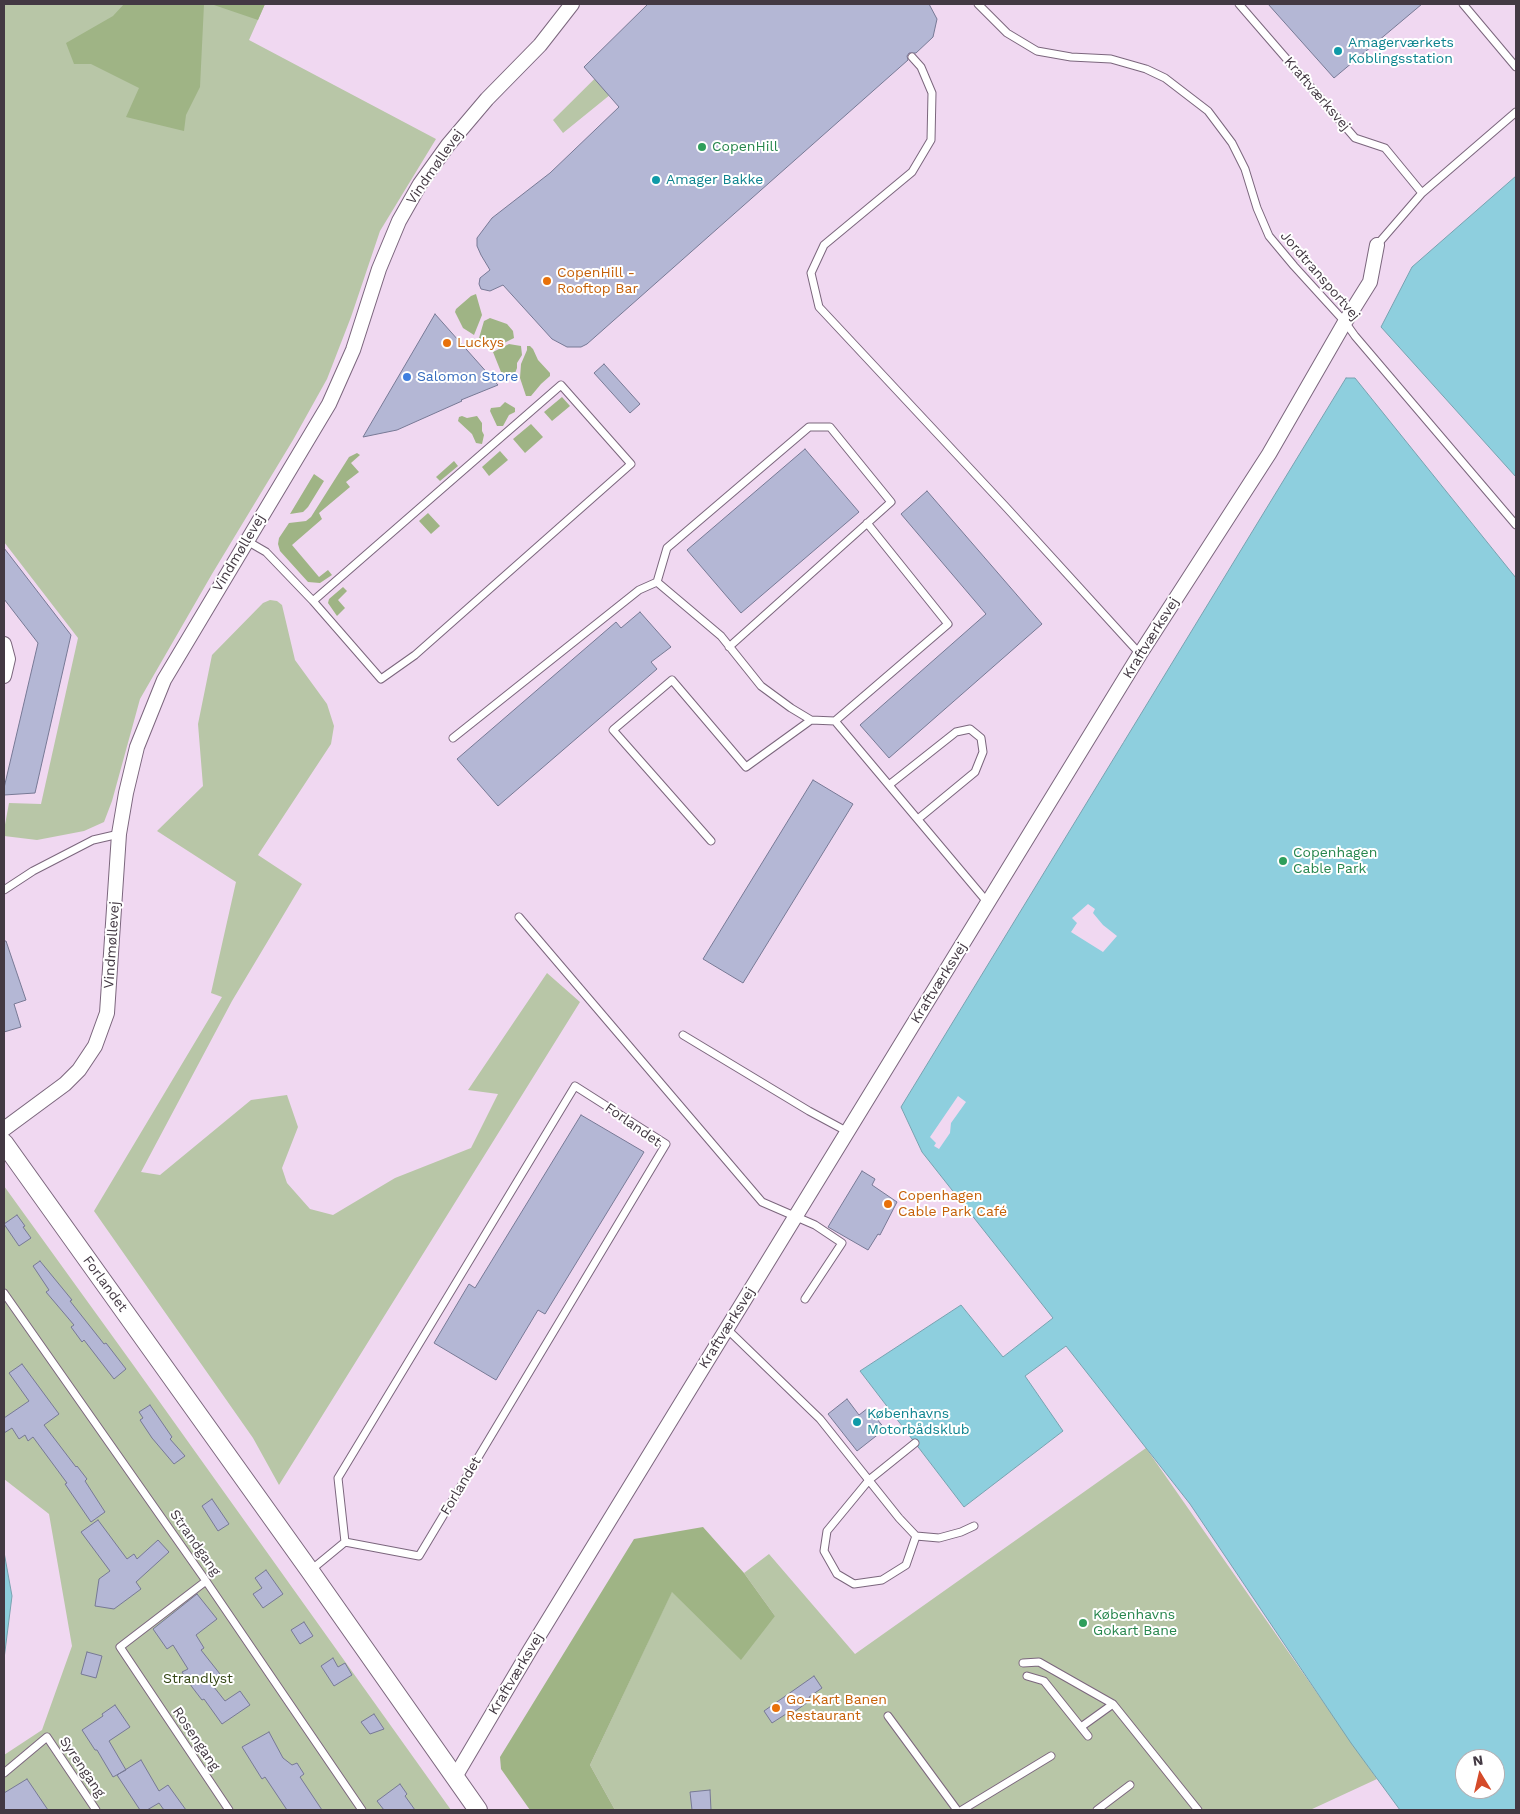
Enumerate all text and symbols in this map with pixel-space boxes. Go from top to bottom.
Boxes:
place label: Amagerværkets Koblingsstation [1348,35,1454,68]
marker: Amagerværkets Koblingsstation [1332,45,1344,57]
street label: Kraftværksvej [1280,54,1354,134]
street label: Vindmøllevej [403,126,467,208]
place label: CopenHill [712,139,778,155]
marker: CopenHill [696,141,708,153]
place label: Amager Bakke [666,172,763,188]
marker: Amager Bakke [650,174,662,186]
street label: Jordtransportvej [1277,228,1363,324]
place label: CopenHill - Rooftop Bar [557,265,638,298]
marker: CopenHill - Rooftop Bar [541,275,553,287]
place label: Luckys [457,335,504,351]
marker: Luckys [441,337,453,349]
place label: Salomon Store [417,369,518,385]
marker: Salomon Store [401,371,413,383]
street label: Vindmøllevej [209,511,269,595]
street label: Kraftværksvej [1119,594,1183,682]
place label: Copenhagen Cable Park [1293,845,1377,878]
marker: Copenhagen Cable Park [1277,855,1289,867]
street label: Vindmøllevej [101,901,123,989]
street label: Kraftværksvej [907,939,971,1027]
street label: Forlandet [601,1099,665,1151]
place label: Copenhagen Cable Park Café [898,1188,1007,1220]
marker: Copenhagen Cable Park Café [882,1198,894,1210]
street label: Forlandet [79,1253,131,1315]
street label: Kraftværksvej [695,1284,759,1372]
place label: Københavns Motorbådsklub [867,1406,970,1438]
marker: Københavns Motorbådsklub [851,1416,863,1428]
street label: Forlandet [437,1454,485,1518]
street label: Strandgang [166,1507,224,1579]
place label: Københavns Gokart Bane [1093,1607,1177,1640]
marker: Københavns Gokart Bane [1077,1617,1089,1629]
street label: Kraftværksvej [485,1630,547,1718]
park label: Strandlyst [163,1671,233,1687]
place label: Go-Kart Banen Restaurant [786,1692,887,1724]
marker: Go-Kart Banen Restaurant [770,1702,782,1714]
street label: Rosengang [169,1704,223,1774]
street label: Syrengang [56,1733,108,1801]
north arrow [1455,1749,1505,1799]
text: N [1471,1751,1484,1769]

